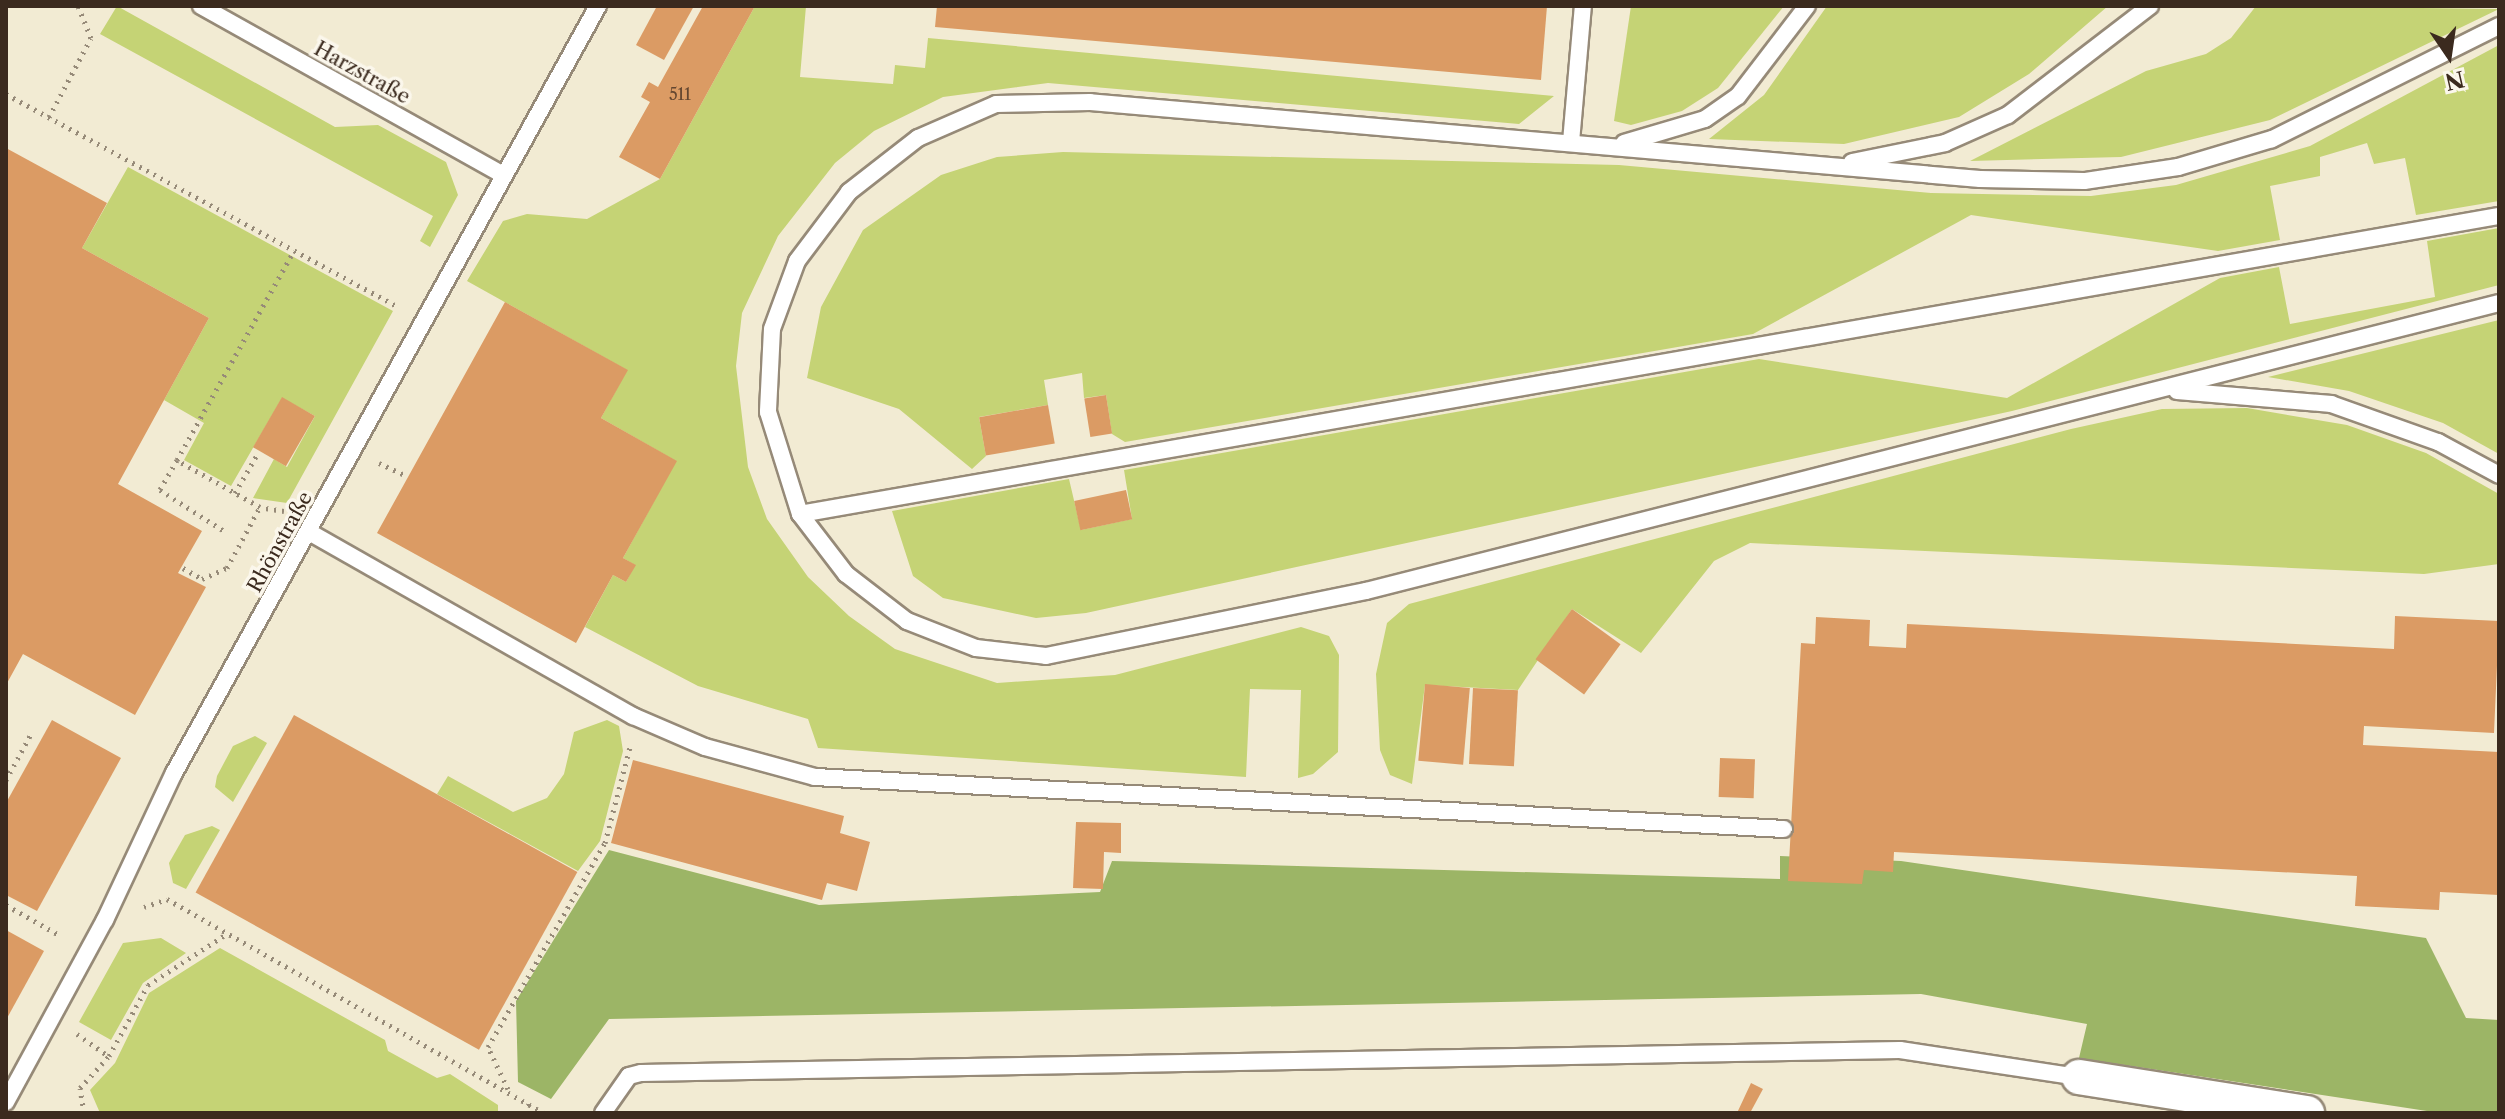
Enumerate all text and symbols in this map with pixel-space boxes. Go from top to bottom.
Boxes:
north arrow [2409,16,2489,96]
street label: Harzstraße [310,37,414,109]
text: N [2442,65,2467,95]
house number: 511 [669,84,691,104]
street label: Rhönstraße [242,487,318,597]

